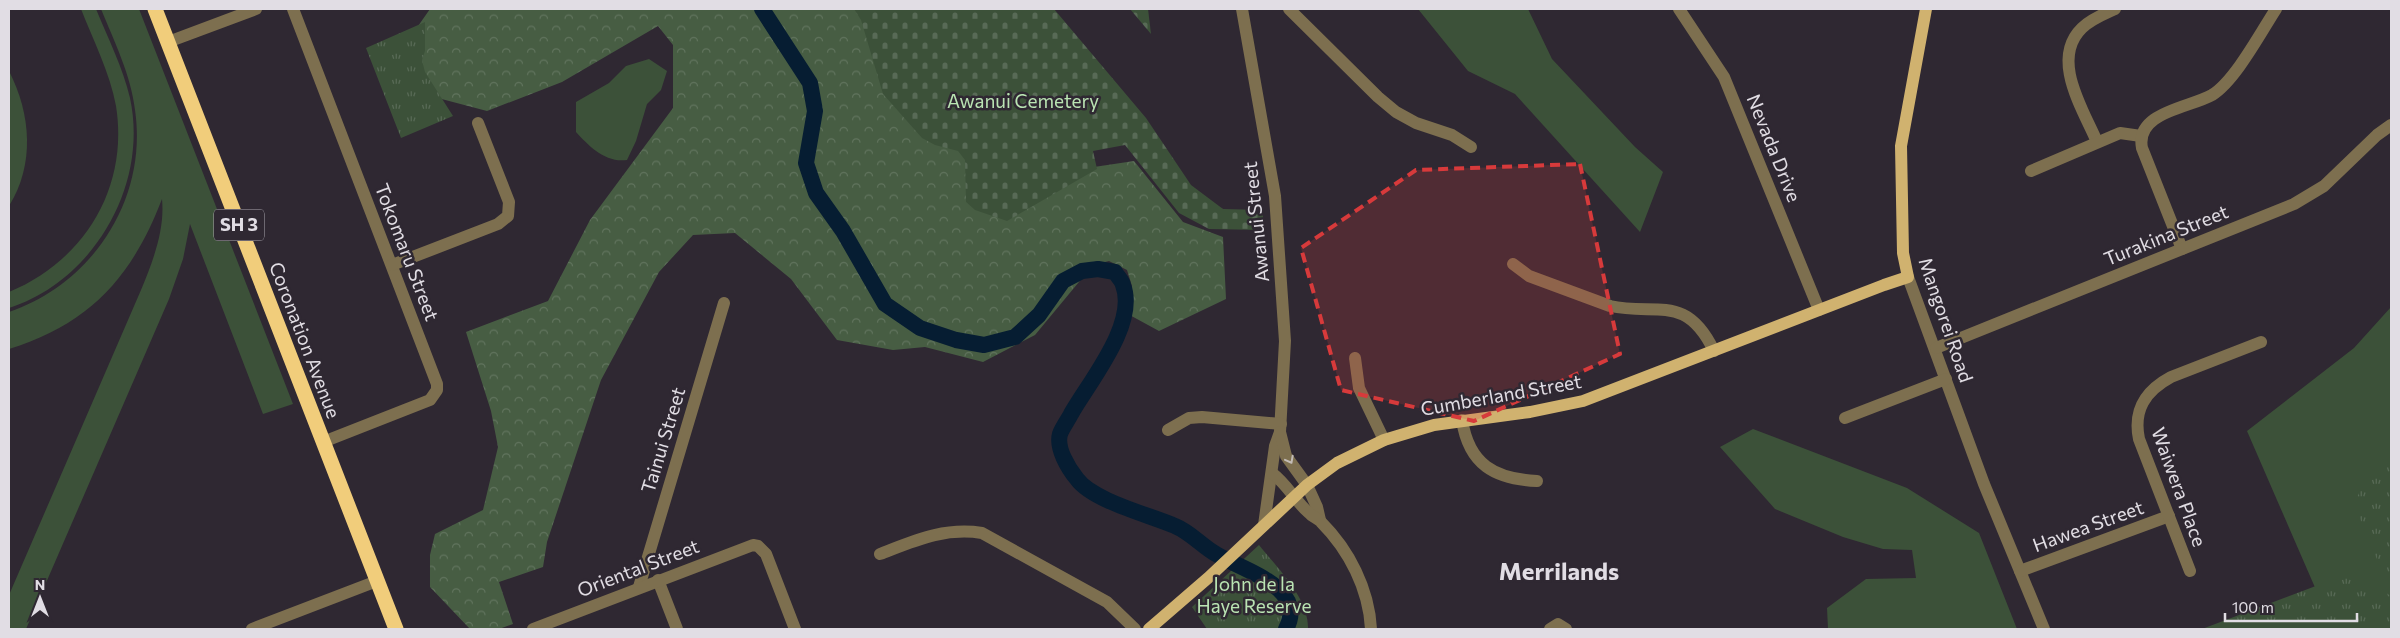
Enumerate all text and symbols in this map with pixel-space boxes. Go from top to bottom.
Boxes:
park label: Awanui Cemetery [947,89,1099,112]
street label: Nevada Drive [1742,91,1806,205]
street label: Awanui Street [1238,160,1273,283]
street label: Tokomaru Street [371,180,444,324]
street label: Turakina Street [2100,199,2231,270]
road number: SH 3 [214,210,264,240]
street label: Mangorei Road [1914,254,1979,385]
street label: Coronation Avenue [265,258,346,421]
street label: Cumberland Street [1419,369,1583,420]
street label: Tainui Street [636,384,690,495]
street label: Waiwera Place [2147,424,2212,550]
one-way arrow [1284,455,1294,464]
street label: Hawea Street [2029,495,2147,556]
street label: Oriental Street [574,534,702,601]
district label: Merrilands [1499,556,1619,585]
park label: John de la Haye Reserve [1197,572,1311,617]
north arrow [15,573,65,623]
text: N [35,576,45,593]
scale bar [2225,590,2358,622]
text: 100 m [2232,598,2274,616]

